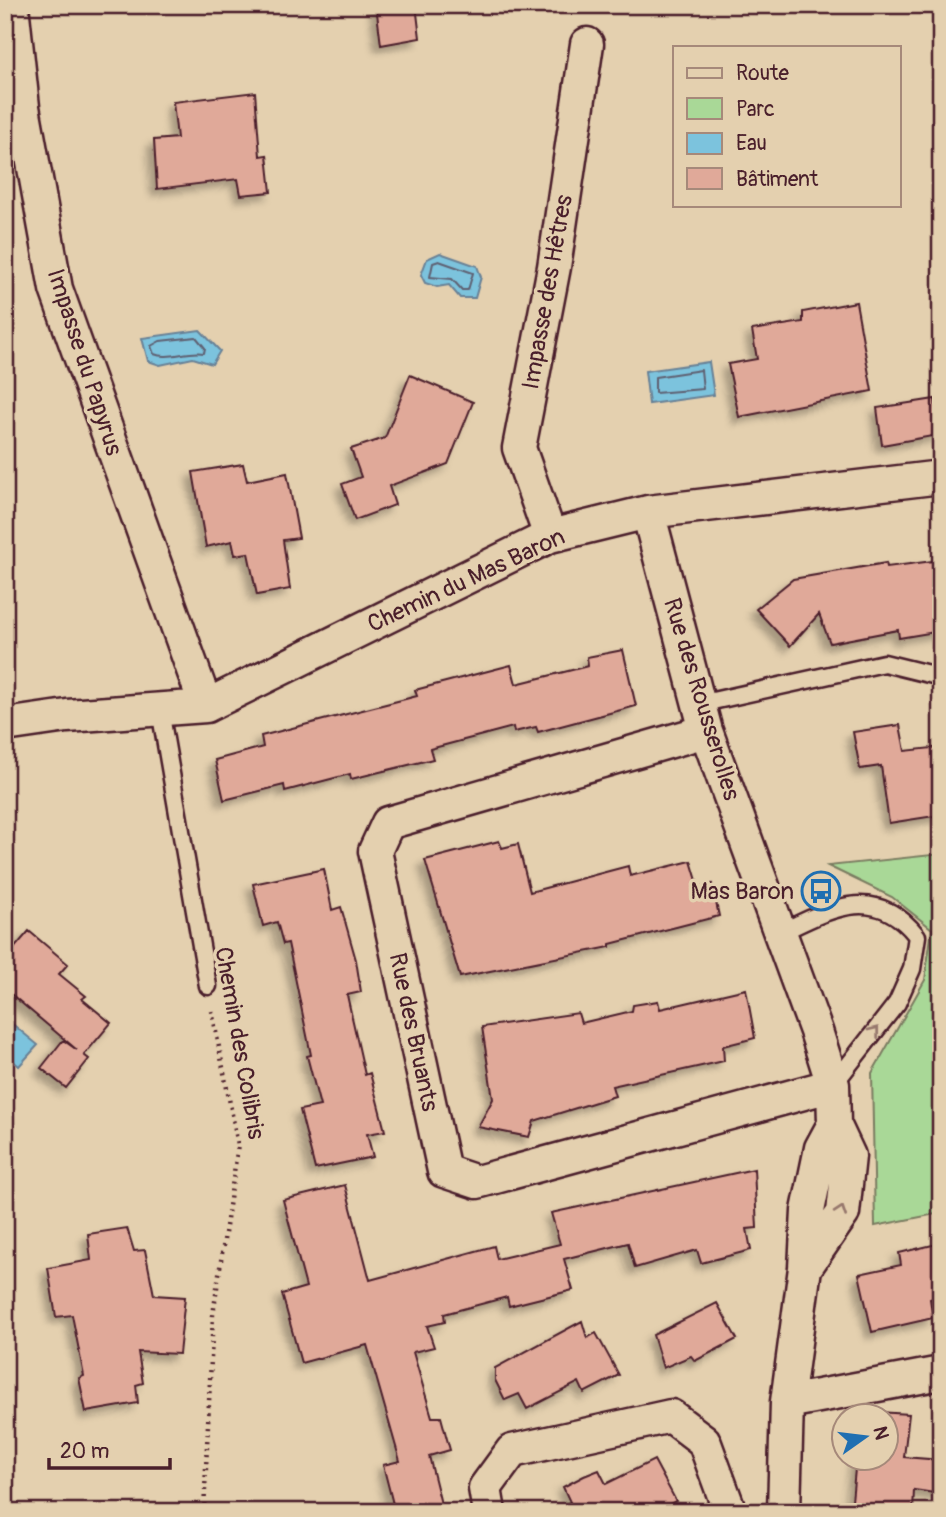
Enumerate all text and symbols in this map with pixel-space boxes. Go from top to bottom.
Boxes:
legend [673,46,900,206]
text: Route [736,60,789,87]
text: Parc [736,96,775,123]
text: Eau [736,130,767,157]
text: Bâtiment [736,166,819,193]
street label: Impasse des Hêtres [516,192,579,392]
street label: Impasse du Papyrus [41,265,128,459]
street label: Chemin du Mas Baron [363,522,569,639]
street label: Rue des Rousserolles [657,595,746,804]
bus stop icon: Mas Baron [800,870,842,912]
place label: Mas Baron [691,877,794,906]
street label: Chemin des Colibris [208,945,271,1142]
street label: Rue des Bruants [383,950,445,1114]
one-way arrow [867,1027,880,1039]
one-way arrow [833,1205,847,1217]
north arrow [830,1402,900,1472]
text: N [867,1424,894,1442]
scale bar [49,1426,170,1470]
text: 20 m [60,1438,109,1465]

